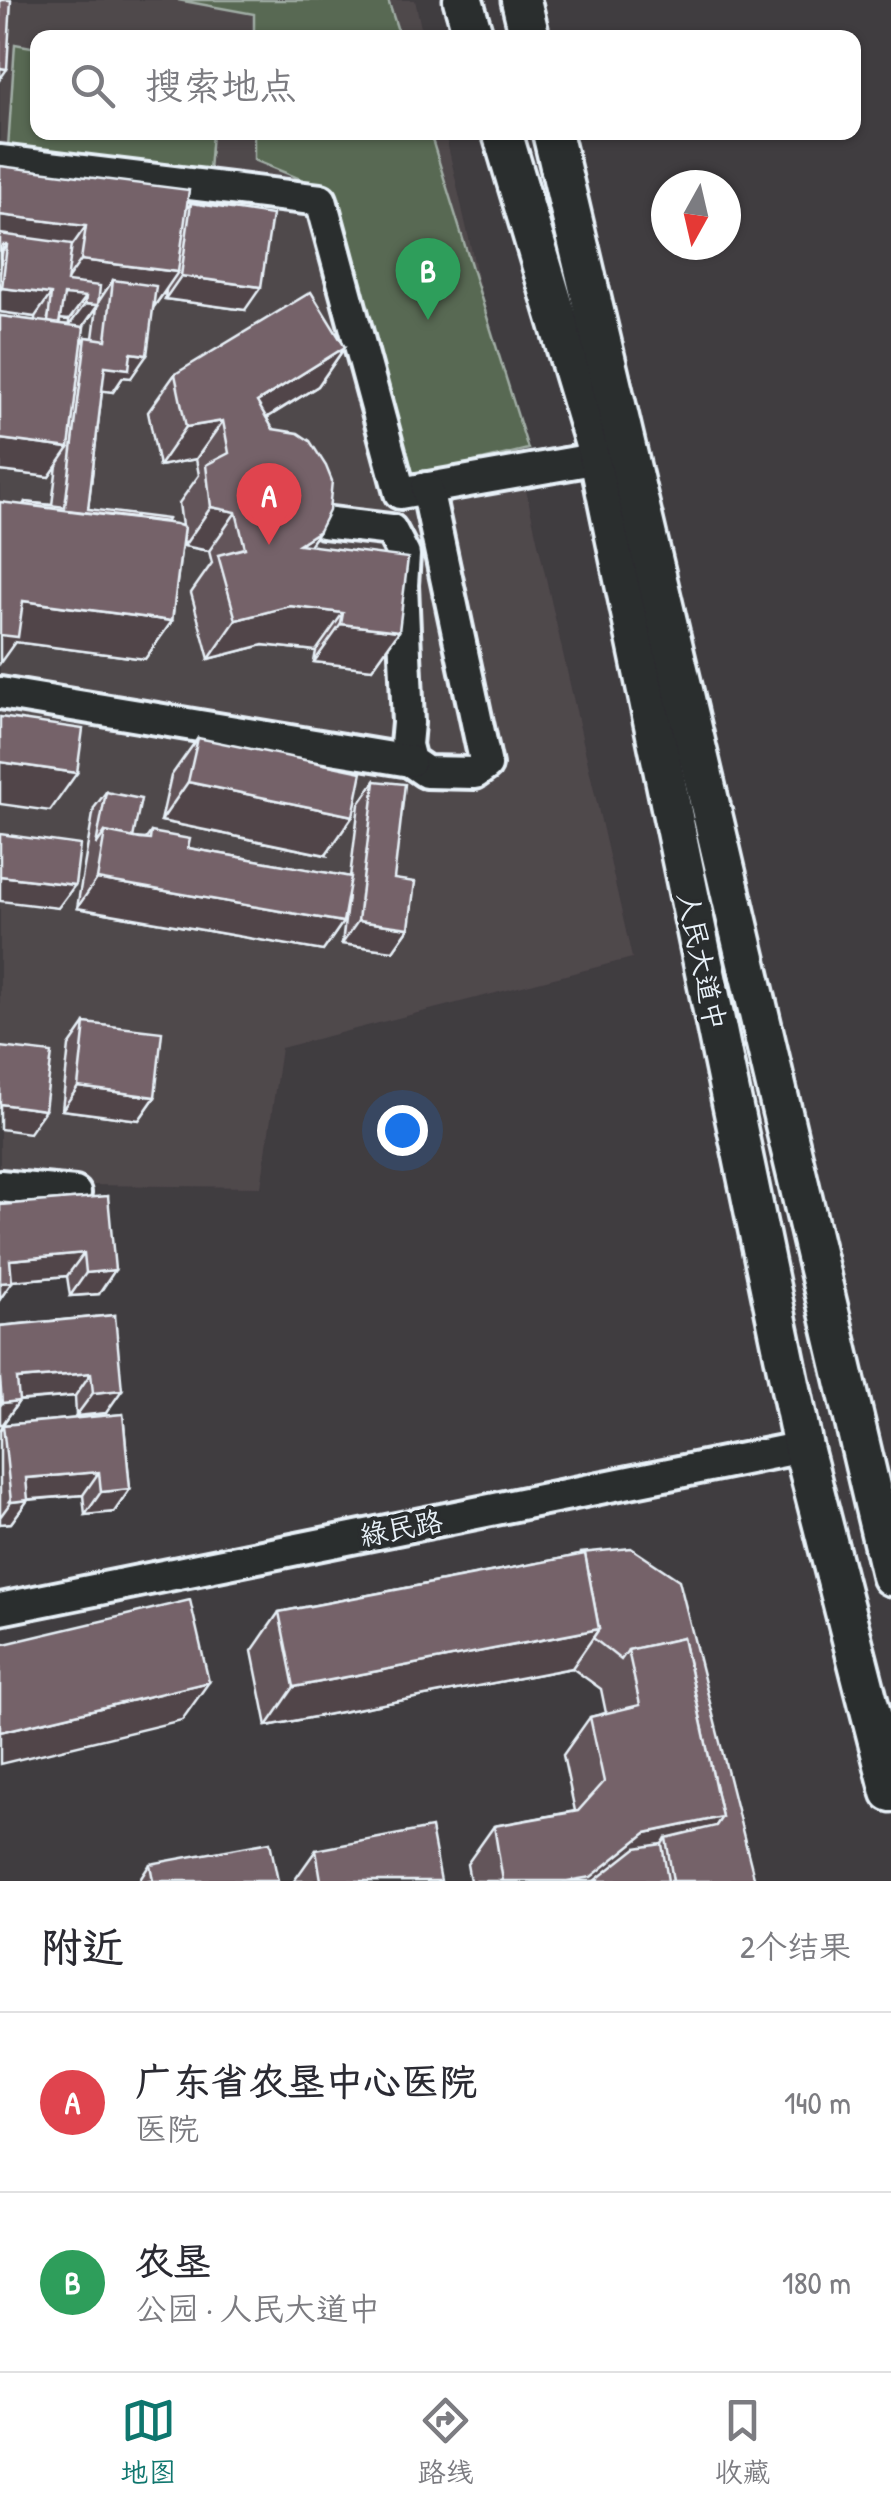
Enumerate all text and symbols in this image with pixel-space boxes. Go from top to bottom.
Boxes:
search box [30,30,861,140]
icon: search [65,58,120,113]
text: 搜索地点 [145,59,297,111]
north arrow [651,170,741,260]
pin: B [396,238,460,320]
pin: A [236,462,302,545]
street label: 人民大道中 [669,889,735,1033]
your location [377,1105,428,1156]
street label: 綠民路 [356,1501,446,1555]
text: 附近 [40,1918,124,1975]
text: 2个结果 [740,1925,851,1968]
text: 广东省农垦中心医院 [135,2055,477,2107]
text: A [65,2081,80,2124]
text: 140 m [784,2081,851,2124]
text: 医院 [135,2107,199,2150]
text: 农垦 [135,2235,211,2287]
text: B [64,2261,81,2304]
text: 180 m [782,2261,851,2304]
text: 公园 · 人民大道中 [135,2287,380,2330]
tab: 地图 [120,2393,177,2491]
tab: 路线 [417,2393,474,2491]
tab: 收藏 [714,2393,771,2491]

